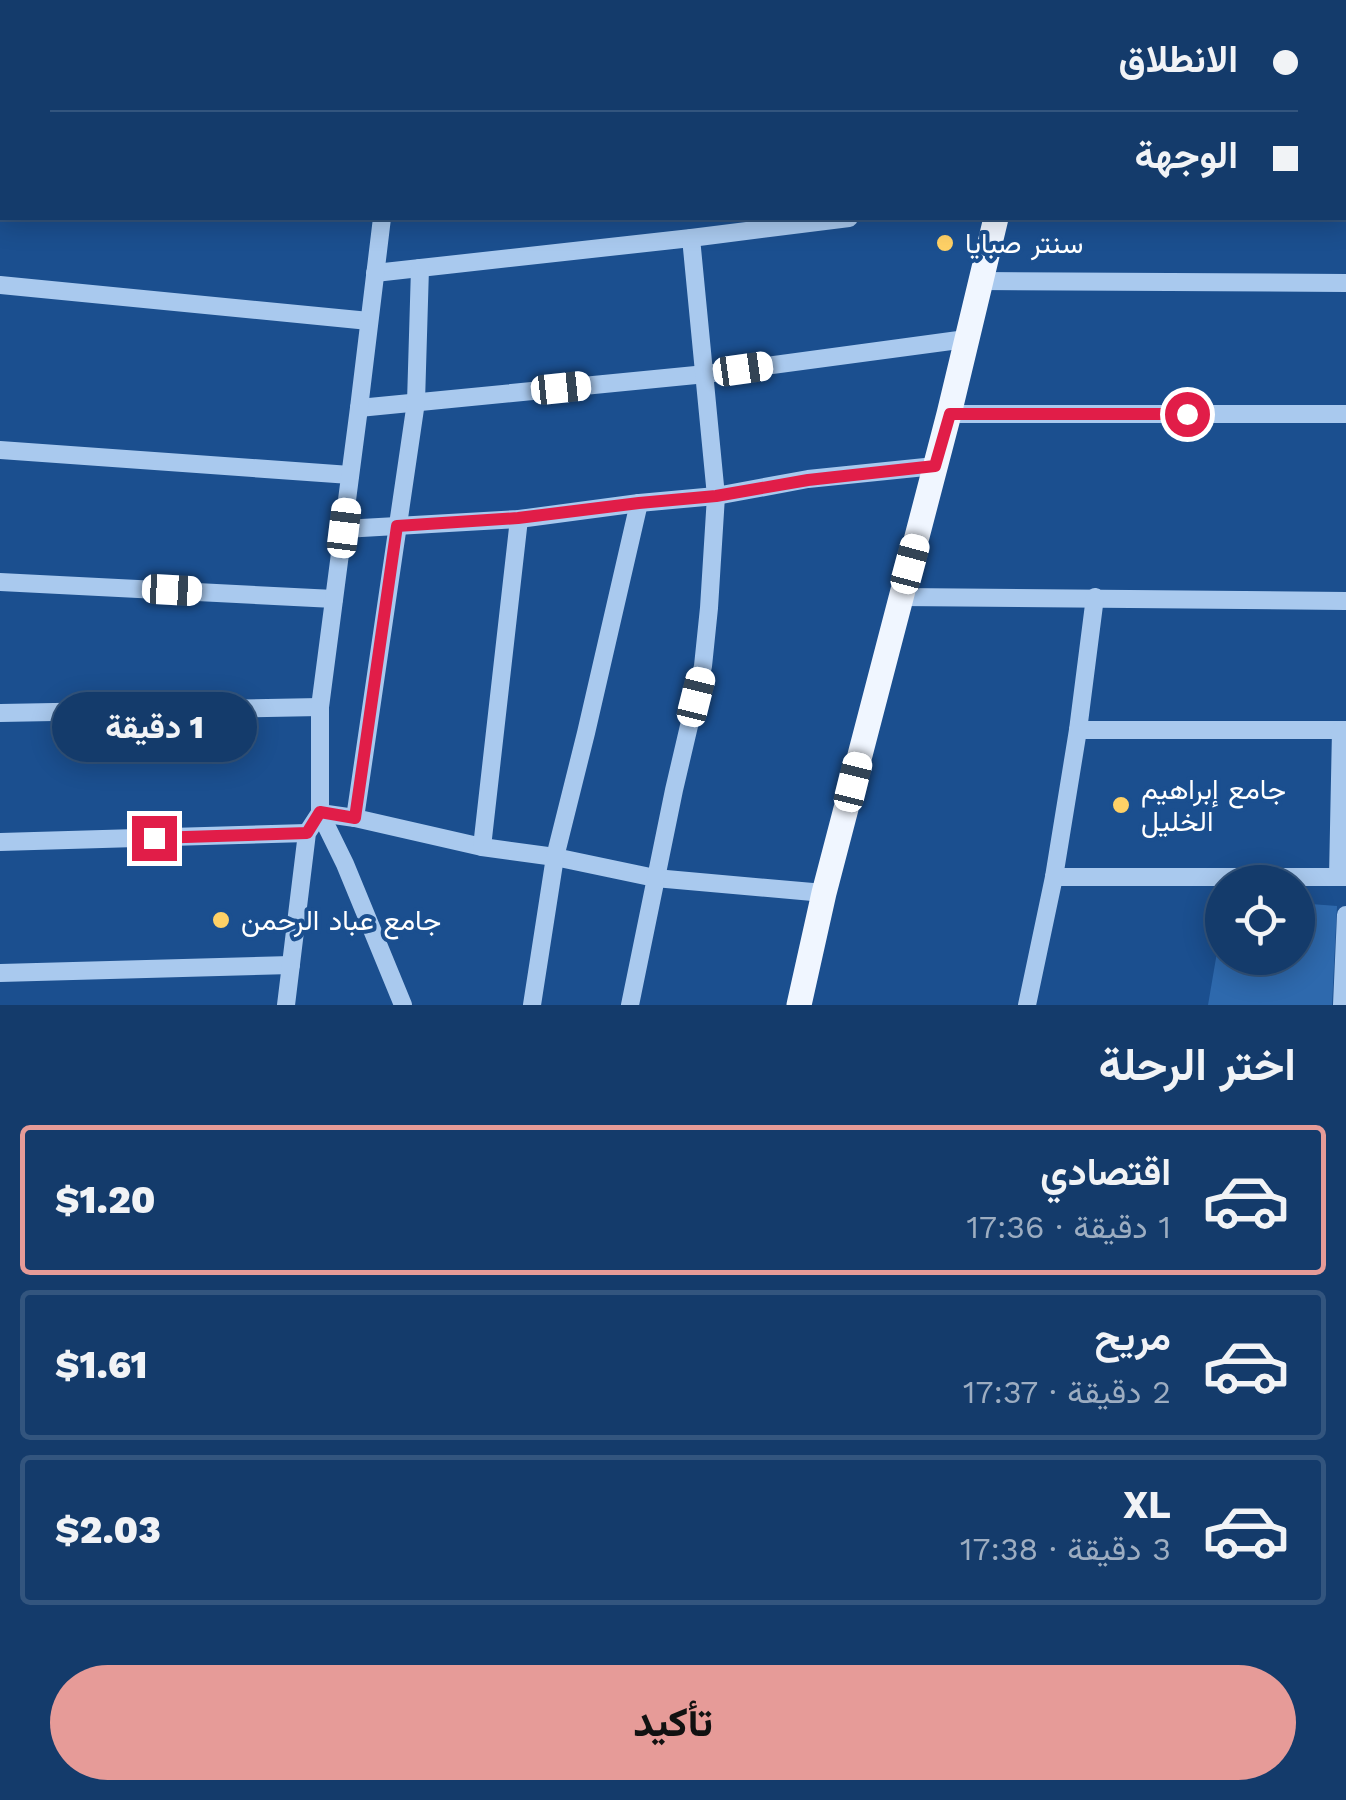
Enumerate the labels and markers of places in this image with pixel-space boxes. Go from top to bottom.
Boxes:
place label: سنتر صبايا [965,227,1083,261]
marker: سنتر صبايا [934,232,956,254]
place label: جامع إبراهيم الخليل [1141,773,1286,838]
marker: جامع إبراهيم الخليل [1110,794,1132,816]
place label: جامع عباد الرحمن [241,904,441,940]
marker: جامع عباد الرحمن [210,909,232,931]

